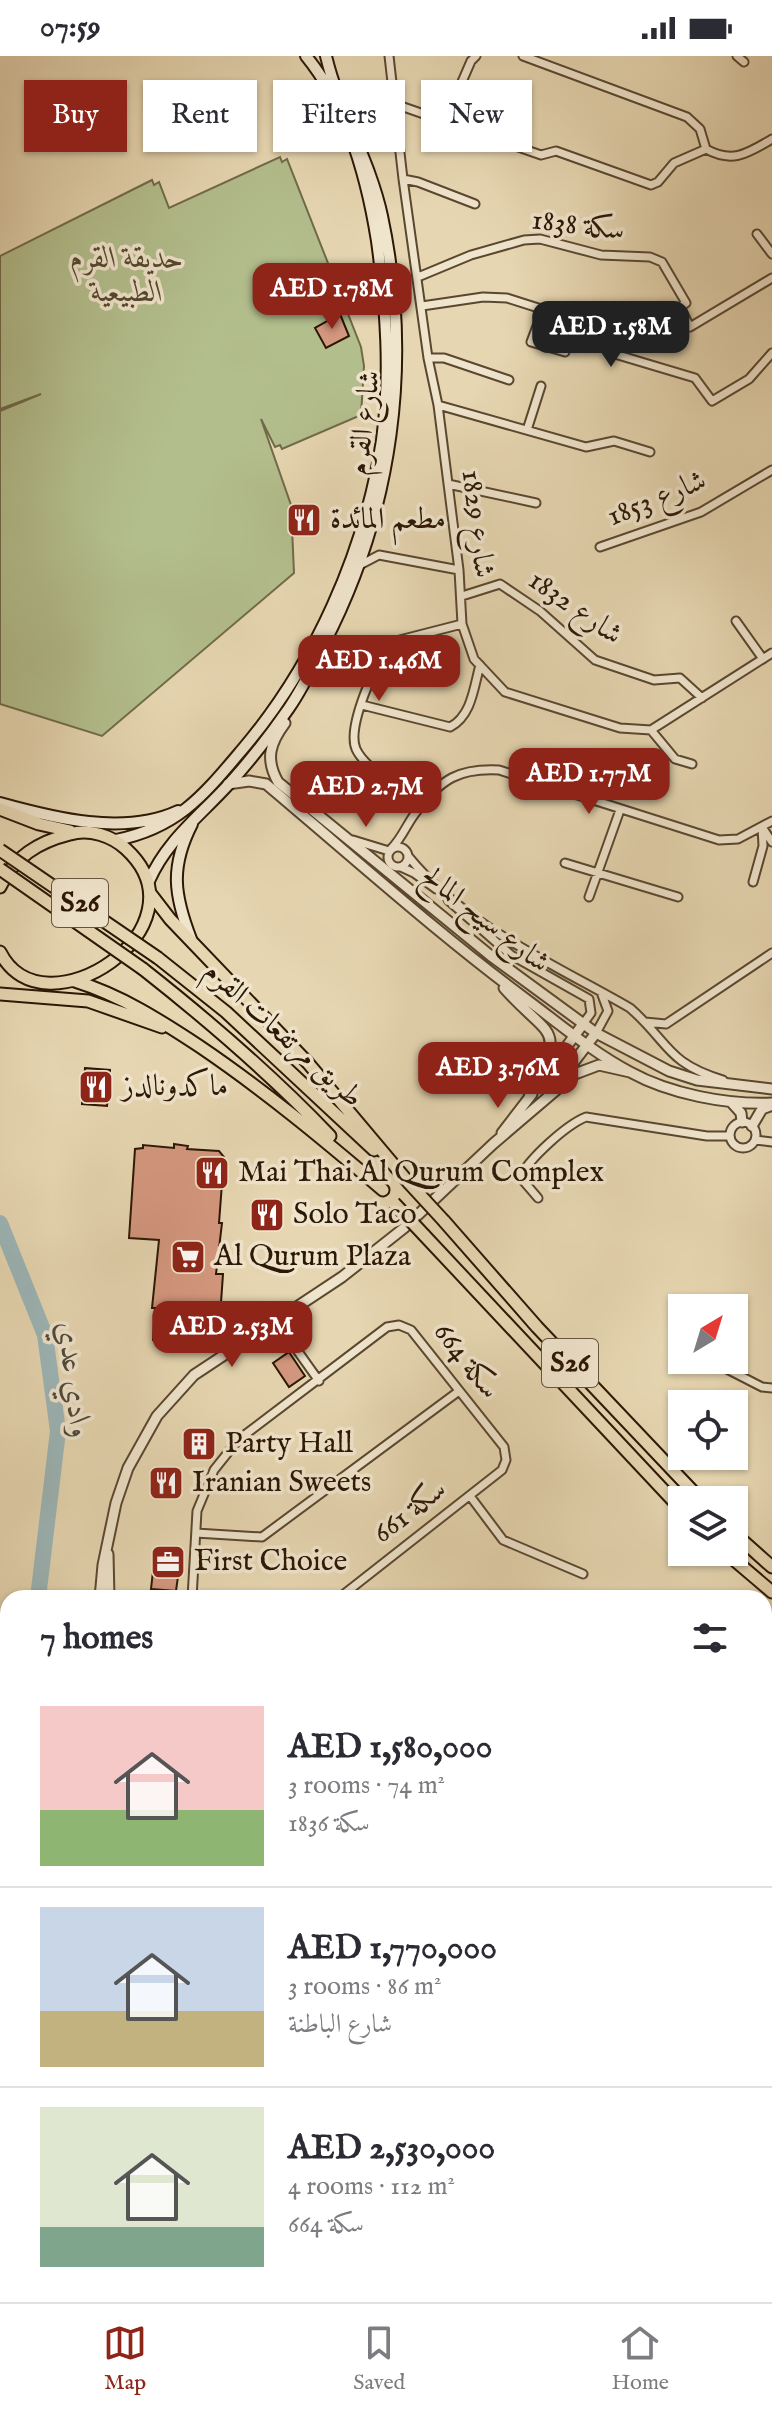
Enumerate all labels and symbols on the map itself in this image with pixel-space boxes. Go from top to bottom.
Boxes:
street label: 1838 سكة [529,201,627,251]
park label: حديقة القرم الطبيعية [70,240,184,312]
pin: AED 1.78M [240,263,424,331]
pin: AED 1.58M [519,301,703,369]
street label: شارع القرم [340,368,395,478]
street label: شارع 1853 [602,462,714,540]
street label: 1829 شارع [448,468,502,581]
restaurant icon: مطعم المائدة [285,501,323,539]
place label: مطعم المائدة [330,501,446,546]
street label: 1832 شارع [518,562,630,657]
pin: AED 1.46M [287,635,471,703]
pin: AED 1.77M [497,748,681,816]
pin: AED 2.7M [283,761,449,829]
street label: شارع سيح المالح [409,858,557,987]
road number: S26 [52,879,108,927]
street label: طريق مرتفعات القرم [192,953,371,1120]
pin: AED 3.76M [406,1042,590,1110]
place label: ماكدونالدز [119,1067,228,1106]
restaurant icon: ماكدونالدز [77,1068,115,1106]
restaurant icon: Mai Thai Al Qurum Complex [193,1154,231,1192]
place label: Mai Thai Al Qurum Complex [238,1154,604,1192]
restaurant icon: Solo Taco [248,1196,286,1234]
place label: Solo Taco [293,1196,417,1234]
supermarket icon: Al Qurum Plaza [169,1238,207,1276]
place label: Al Qurum Plaza [213,1238,411,1276]
north arrow [668,1294,748,1374]
pin: AED 2.53M [140,1301,324,1369]
street label: سكة 664 [424,1315,508,1407]
water label: وادي عدي [44,1319,100,1441]
road number: S26 [542,1339,598,1387]
building icon: Party Hall [180,1425,218,1463]
place label: Party Hall [225,1425,354,1463]
restaurant icon: Iranian Sweets [147,1464,185,1502]
place label: Iranian Sweets [192,1464,371,1502]
street label: سكة 661 [365,1471,455,1553]
office icon: First Choice [149,1543,187,1581]
place label: First Choice [194,1543,347,1581]

